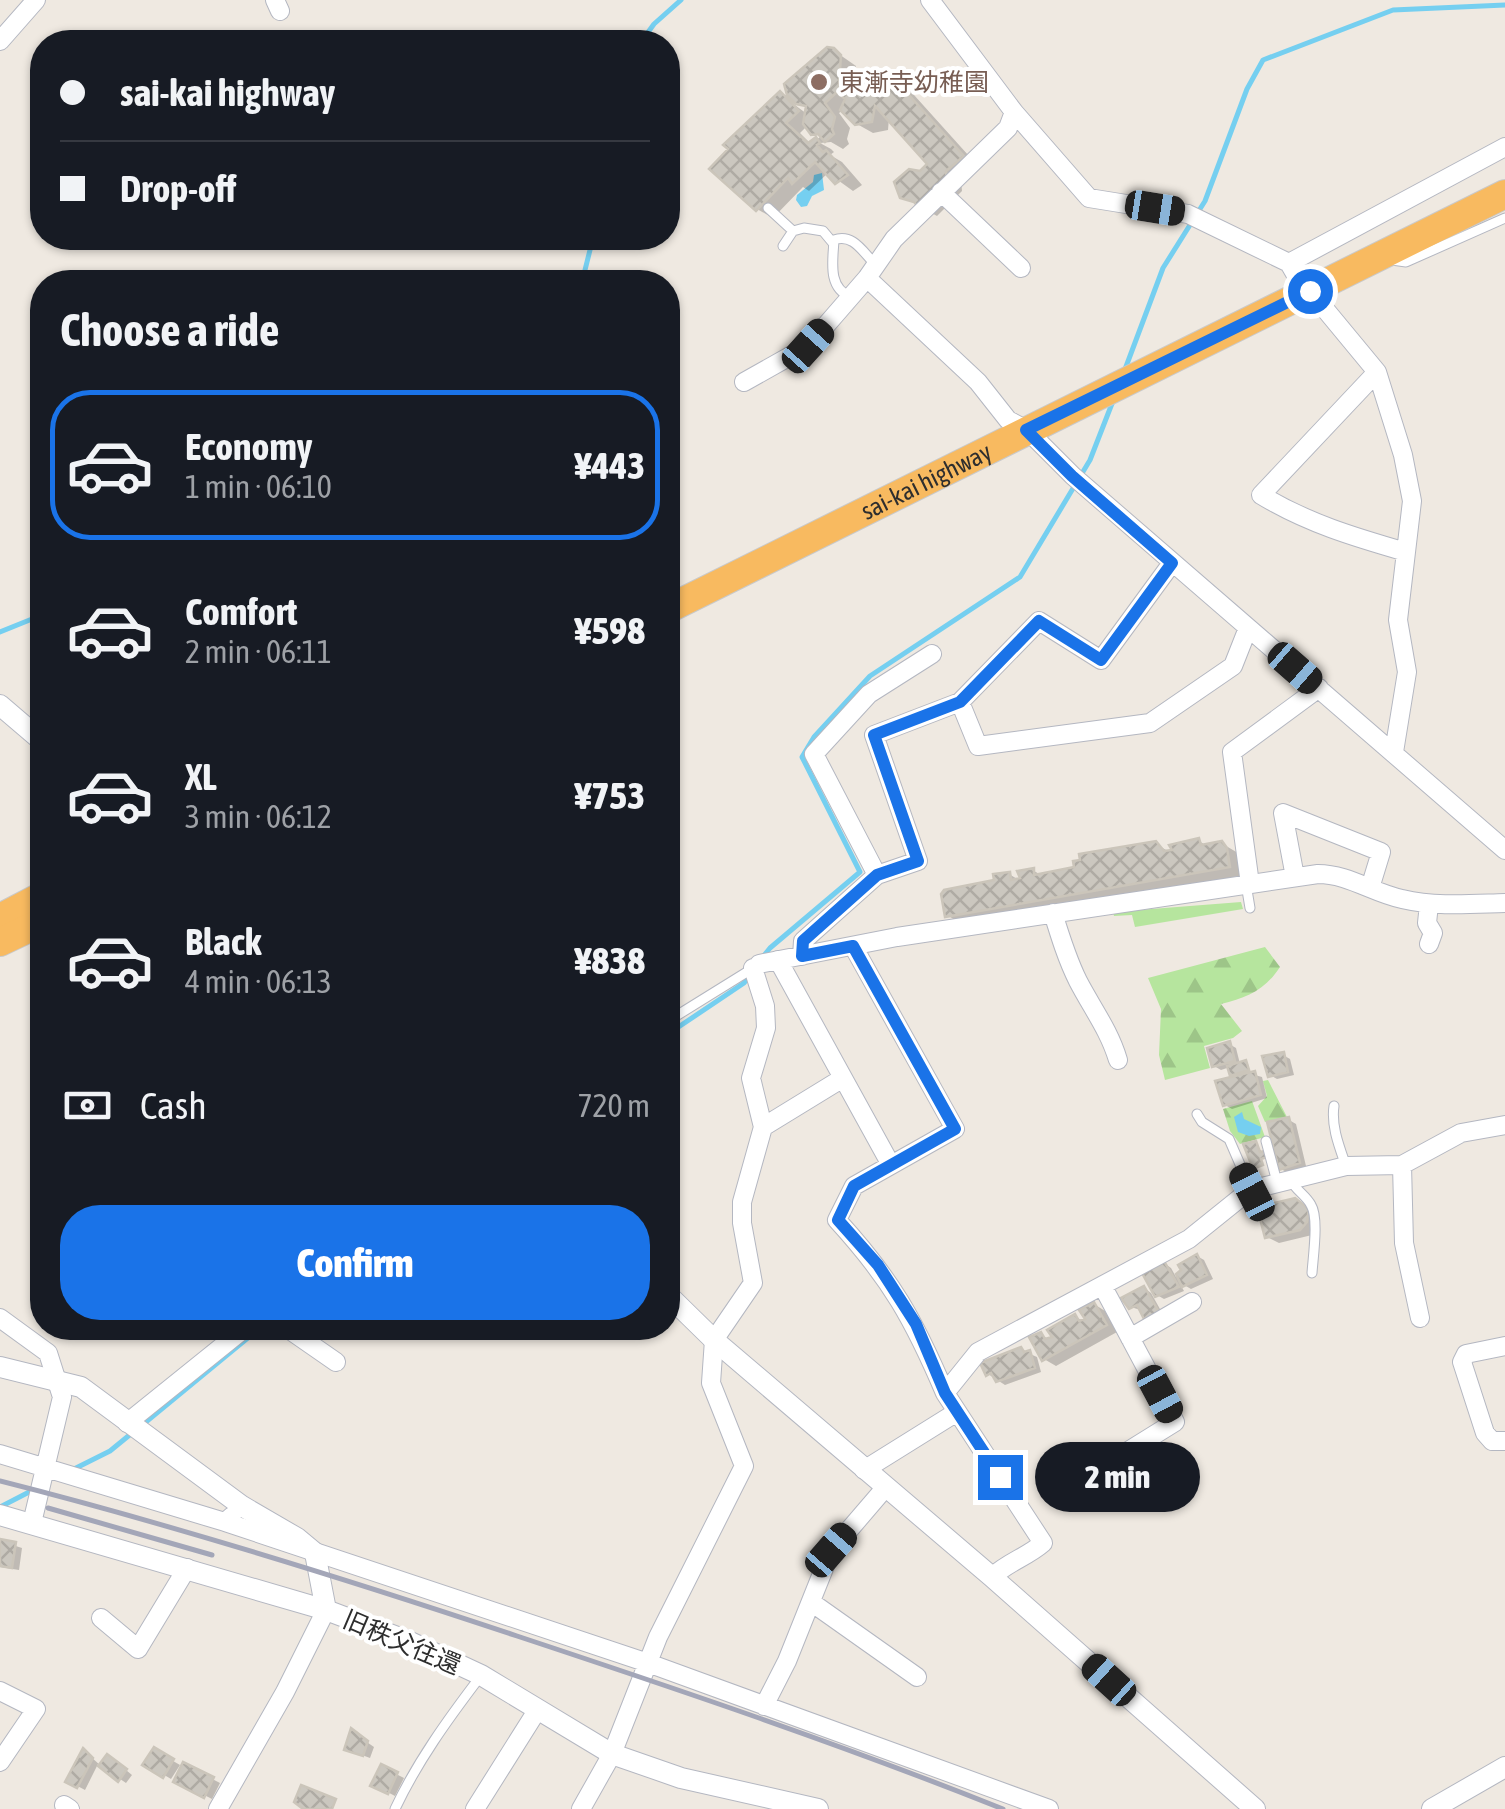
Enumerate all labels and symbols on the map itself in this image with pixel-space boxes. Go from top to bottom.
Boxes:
place label: 東漸寺幼稚園 [839,68,989,96]
marker: 東漸寺幼稚園 [808,71,830,93]
car [1123,188,1187,228]
route start [1288,269,1333,314]
car [777,314,839,378]
street label: sai-kai highway [856,437,996,525]
car [1263,637,1327,699]
car [1225,1158,1279,1226]
car [1133,1360,1187,1428]
callout: 2 min [1035,1442,1200,1512]
route end [978,1455,1023,1500]
car [800,1518,862,1582]
street label: 旧秩父往還 [339,1605,465,1679]
car [1077,1649,1141,1711]

